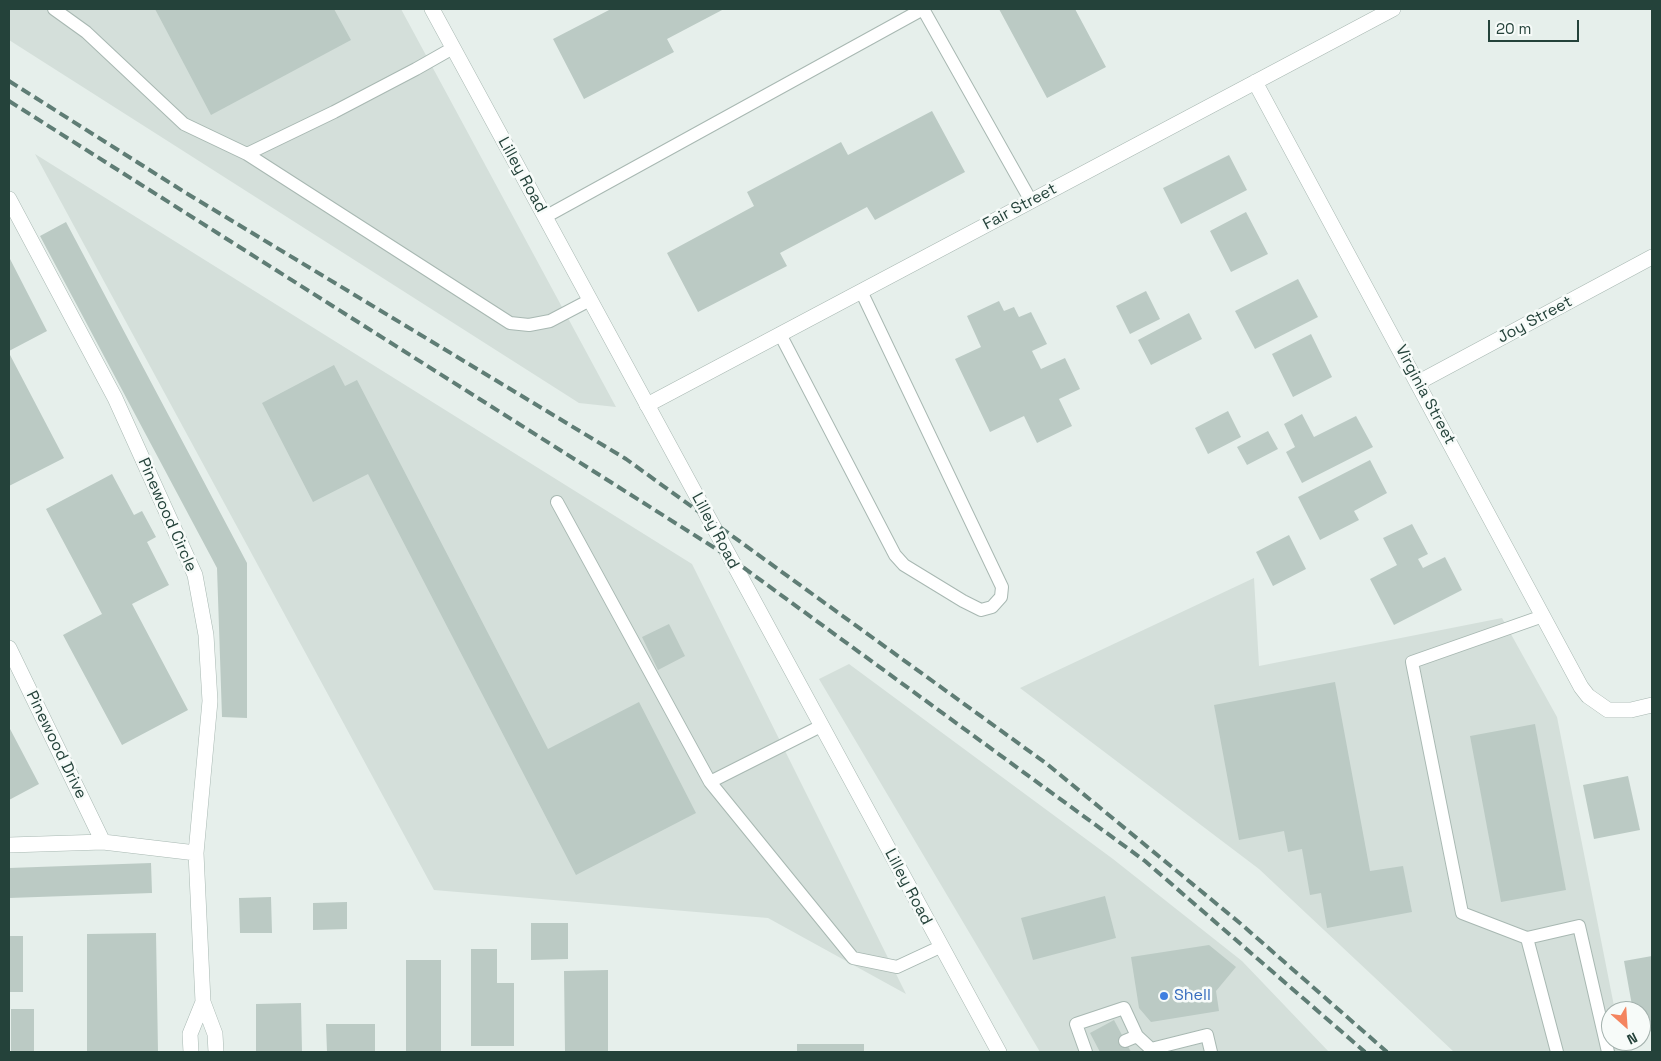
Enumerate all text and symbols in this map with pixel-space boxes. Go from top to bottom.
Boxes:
scale bar [1491,10,1582,42]
text: 20 m [1496,19,1531,38]
street label: Lilley Road [493,134,551,216]
street label: Fair Street [980,180,1060,234]
street label: Joy Street [1494,292,1576,348]
street label: Virginia Street [1391,342,1459,448]
street label: Pinewood Circle [133,455,201,575]
street label: Lilley Road [687,490,743,572]
street label: Pinewood Drive [22,688,90,802]
street label: Lilley Road [880,846,936,928]
place label: Shell [1174,986,1211,1006]
marker: Shell [1158,990,1170,1002]
north arrow [1601,1001,1651,1051]
text: N [1624,1028,1640,1049]

